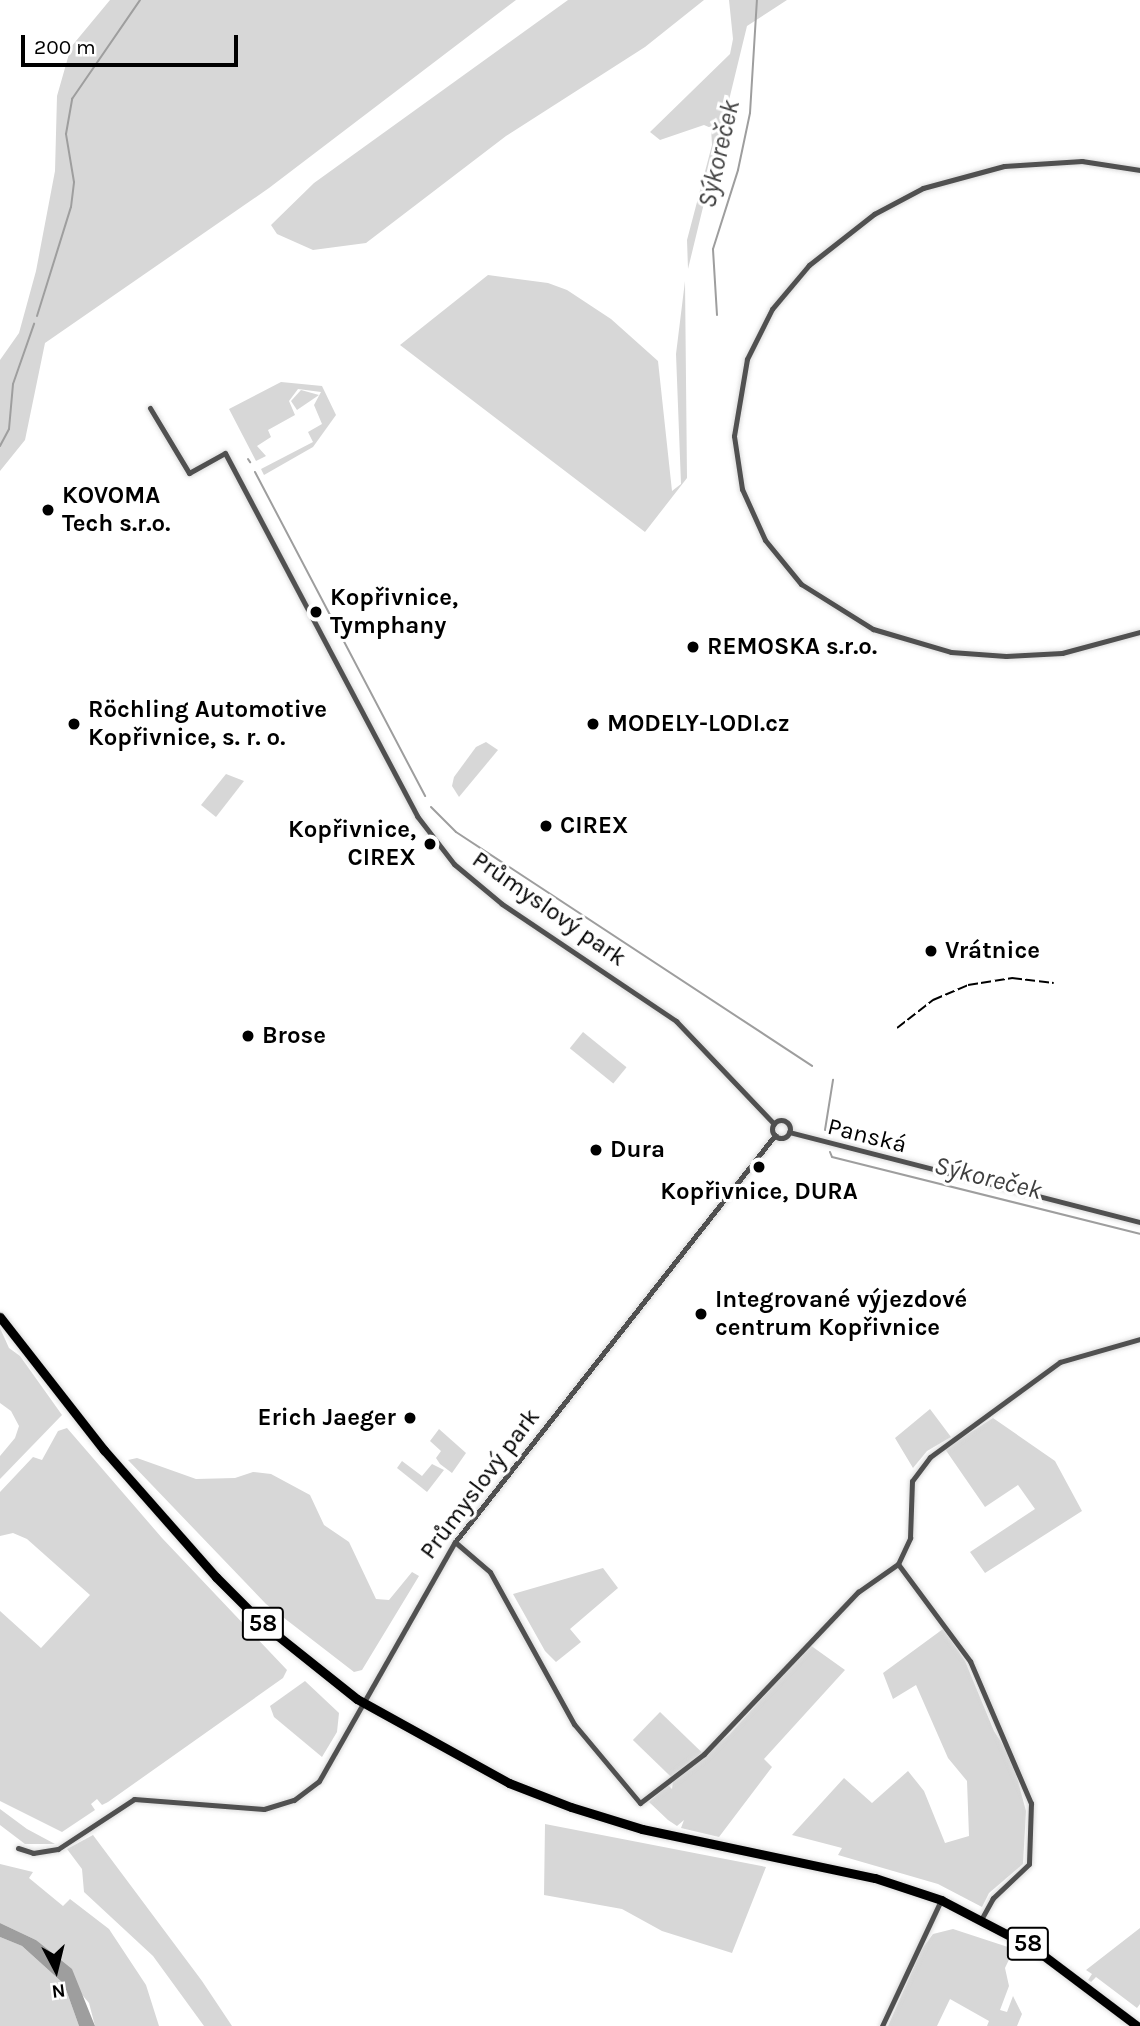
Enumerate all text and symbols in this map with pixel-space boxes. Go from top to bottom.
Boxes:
scale bar [24,21,242,65]
text: 200 m [34,35,96,59]
water label: Sýkoreček [691,97,747,211]
place label: KOVOMA Tech s.r.o. [62,482,170,538]
marker: KOVOMA Tech s.r.o. [40,502,56,518]
place label: Kopřivnice, Tymphany [330,584,458,640]
marker: Kopřivnice, Tymphany [308,604,324,620]
place label: REMOSKA s.r.o. [707,633,877,661]
marker: REMOSKA s.r.o. [685,639,701,655]
place label: Röchling Automotive Kopřivnice, s. r. o. [88,696,327,752]
place label: MODELY-LODI.cz [607,710,790,738]
marker: Röchling Automotive Kopřivnice, s. r. o. [66,716,82,732]
marker: MODELY-LODI.cz [585,716,601,732]
place label: CIREX [560,812,628,840]
place label: Kopřivnice, CIREX [288,816,416,872]
marker: CIREX [538,818,554,834]
marker: Kopřivnice, CIREX [422,836,438,852]
street label: Průmyslový park [467,845,631,973]
place label: Vrátnice [945,937,1040,965]
marker: Vrátnice [923,943,939,959]
place label: Brose [262,1022,326,1050]
marker: Brose [240,1028,256,1044]
street label: Panská [825,1112,909,1160]
place label: Dura [610,1136,665,1164]
marker: Dura [588,1142,604,1158]
water label: Sýkoreček [931,1150,1045,1206]
marker: Kopřivnice, DURA [751,1159,767,1175]
place label: Kopřivnice, DURA [660,1178,858,1206]
place label: Integrované výjezdové centrum Kopřivnice [715,1286,967,1342]
marker: Integrované výjezdové centrum Kopřivnice [693,1306,709,1322]
street label: Průmyslový park [414,1403,546,1565]
place label: Erich Jaeger [257,1404,396,1432]
marker: Erich Jaeger [402,1410,418,1426]
road number: 58 [240,1604,286,1644]
road number: 58 [1005,1924,1051,1964]
north arrow [21,1935,91,2005]
text: N [50,1979,67,2003]

